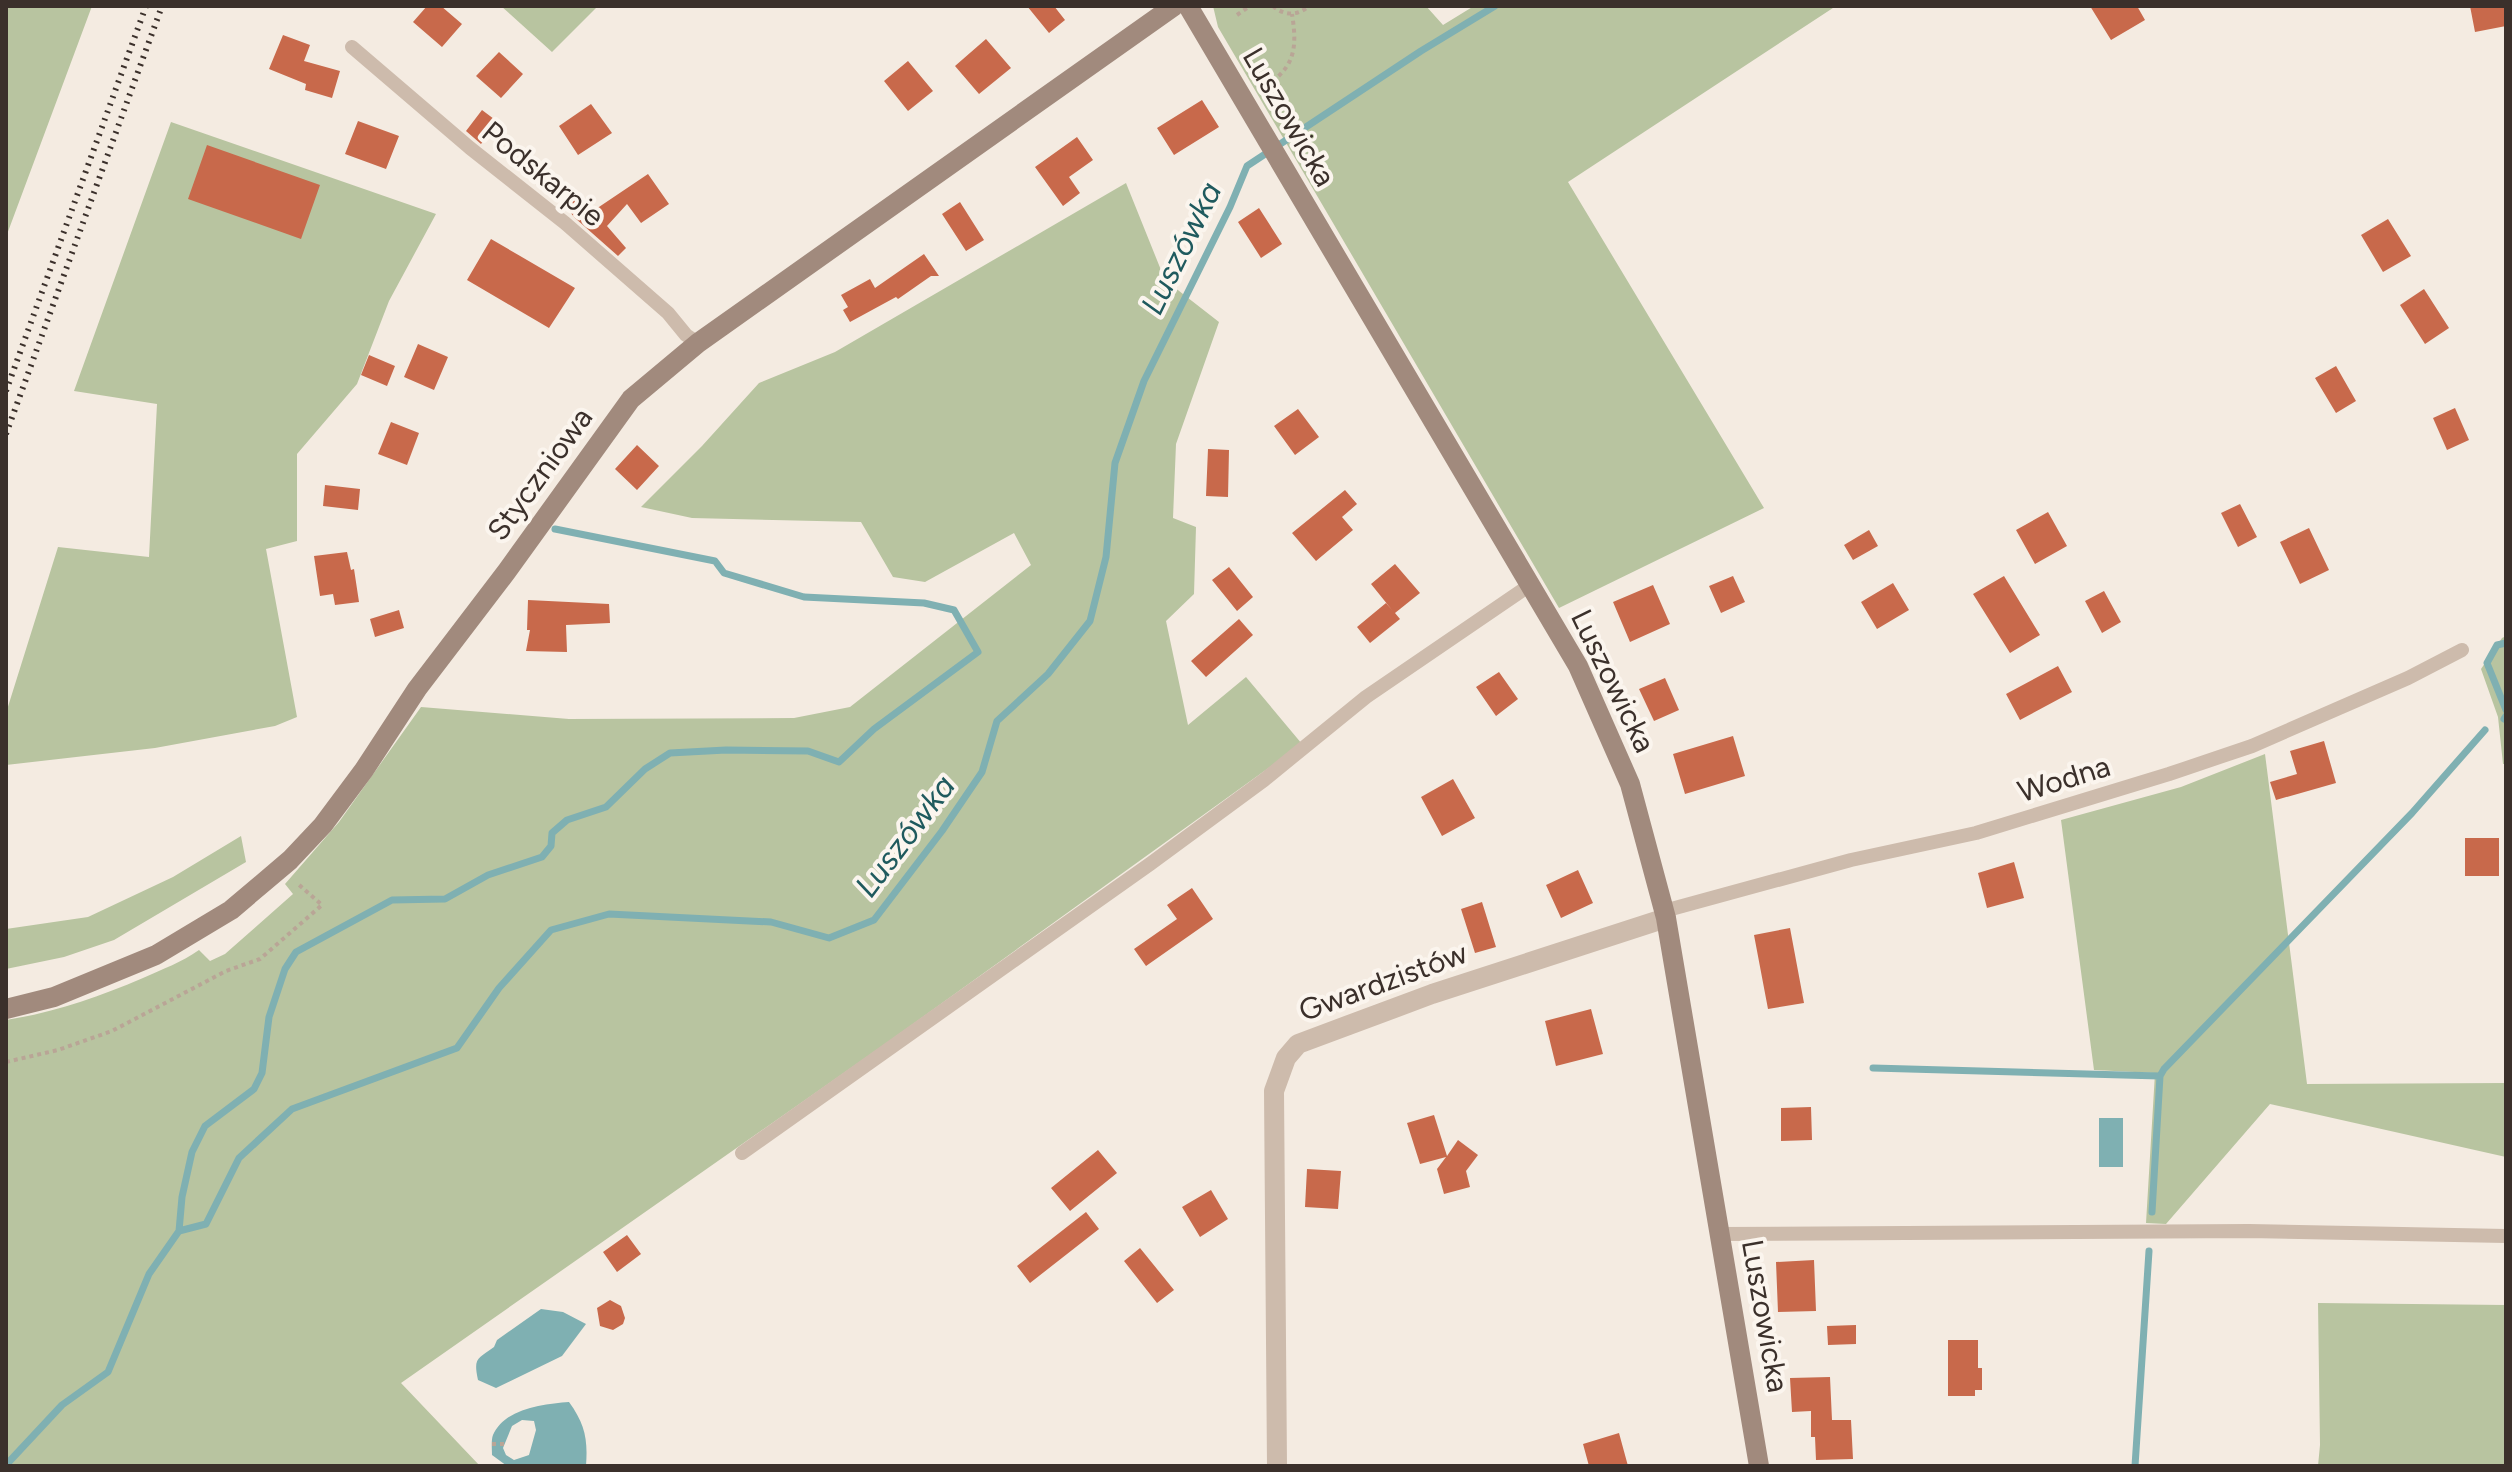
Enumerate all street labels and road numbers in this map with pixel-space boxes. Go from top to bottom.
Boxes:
street label: Luszowicka [1235,41,1344,193]
street label: Podskarpie [475,113,612,234]
street label: Styczniowa [479,400,600,547]
street label: Luszowicka [1563,603,1664,758]
street label: Wodna [2013,747,2115,810]
street label: Gwardzistów [1294,934,1473,1029]
street label: Luszowicka [1734,1237,1797,1395]

